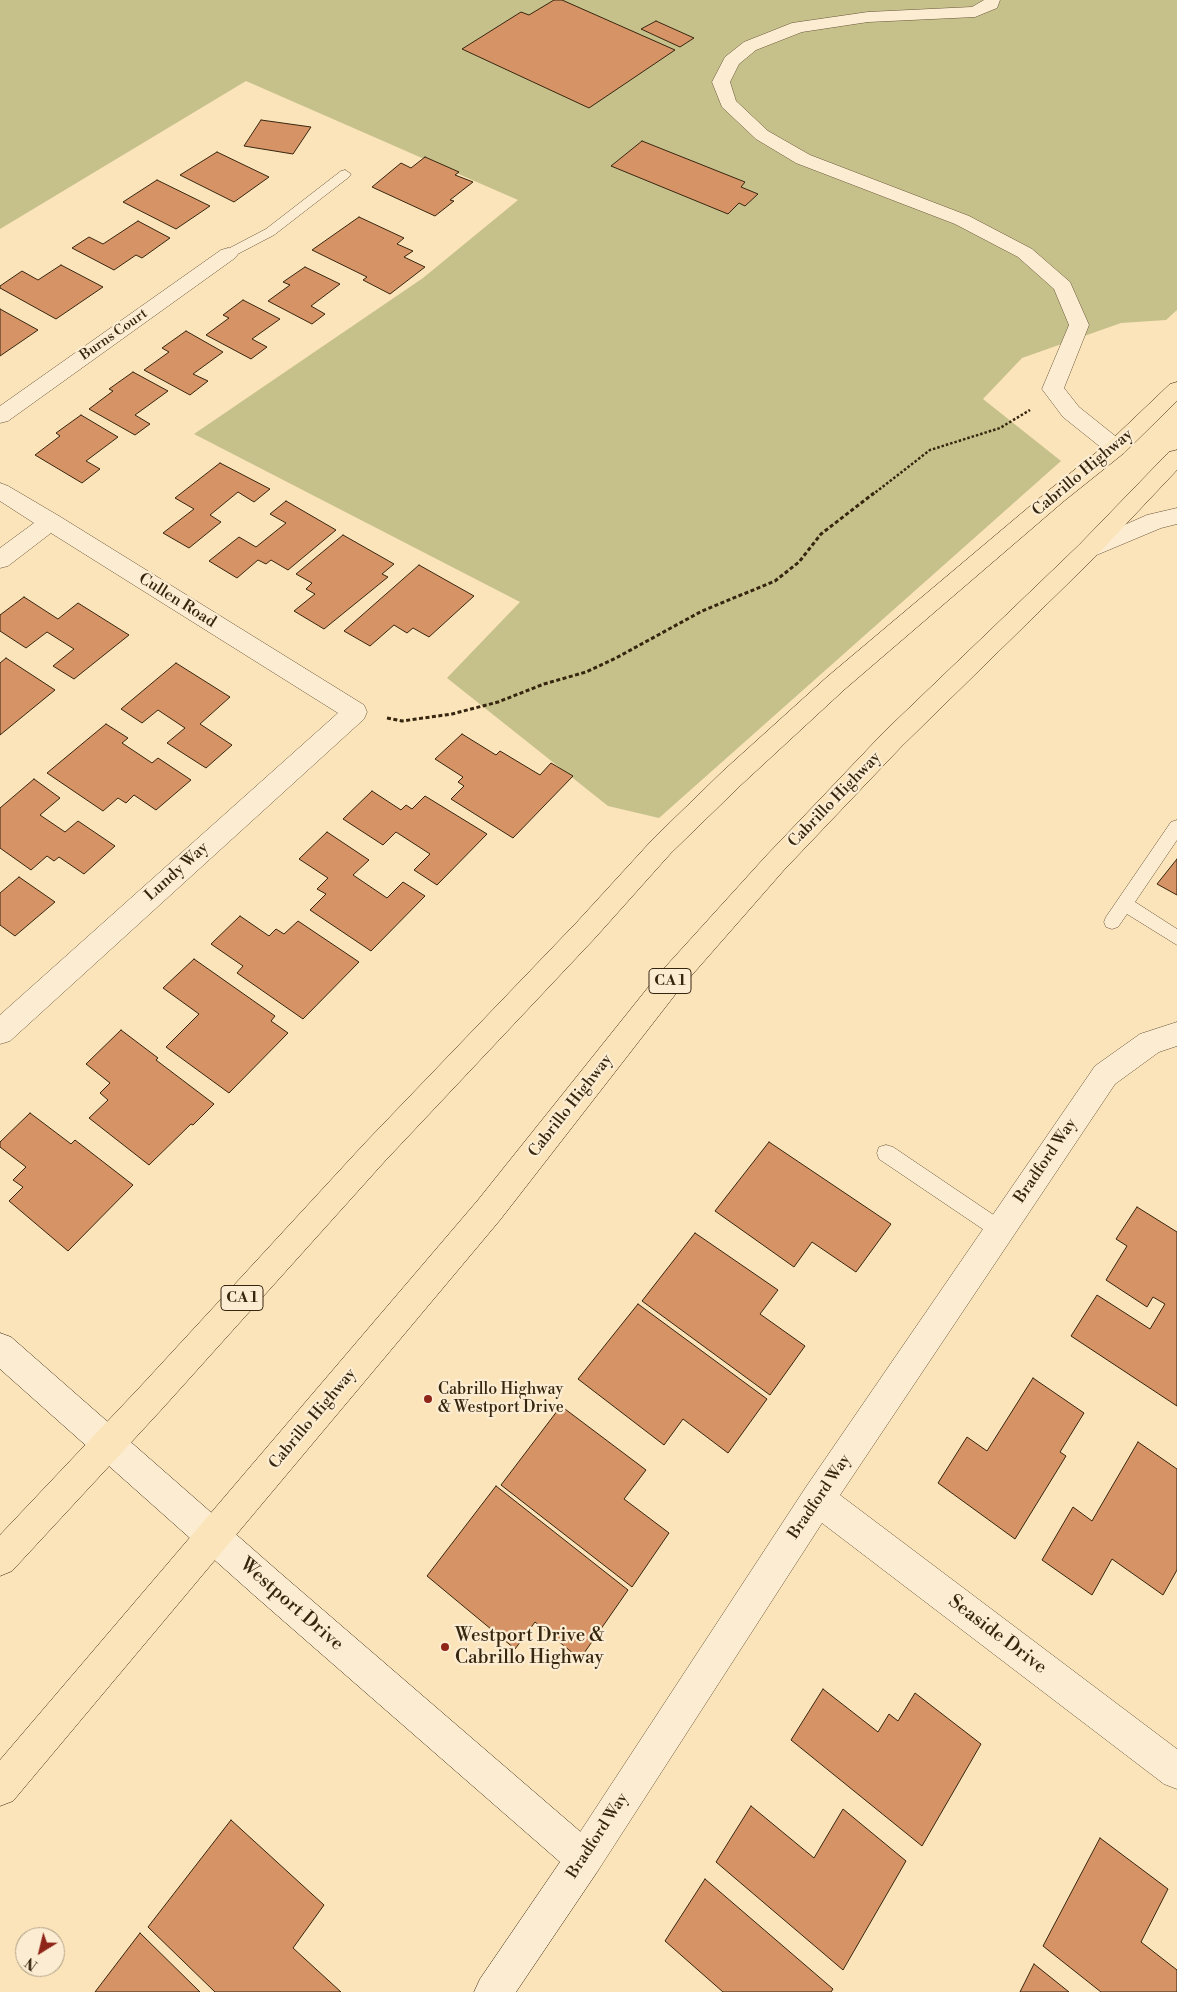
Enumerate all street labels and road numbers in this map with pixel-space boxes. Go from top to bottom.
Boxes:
street label: Burns Court [77,306,151,364]
street label: Cabrillo Highway [1029,425,1137,521]
street label: Cullen Road [135,570,219,632]
street label: Cabrillo Highway [785,748,885,852]
street label: Lundy Way [141,838,213,906]
road number: CA 1 [649,968,691,994]
street label: Cabrillo Highway [525,1051,617,1161]
street label: Bradford Way [1011,1115,1081,1207]
road number: CA 1 [221,1286,263,1310]
street label: Cabrillo Highway [265,1365,361,1473]
street label: Bradford Way [785,1451,855,1543]
street label: Westport Drive [234,1554,348,1656]
street label: Seaside Drive [943,1591,1051,1679]
street label: Bradford Way [563,1790,633,1882]

